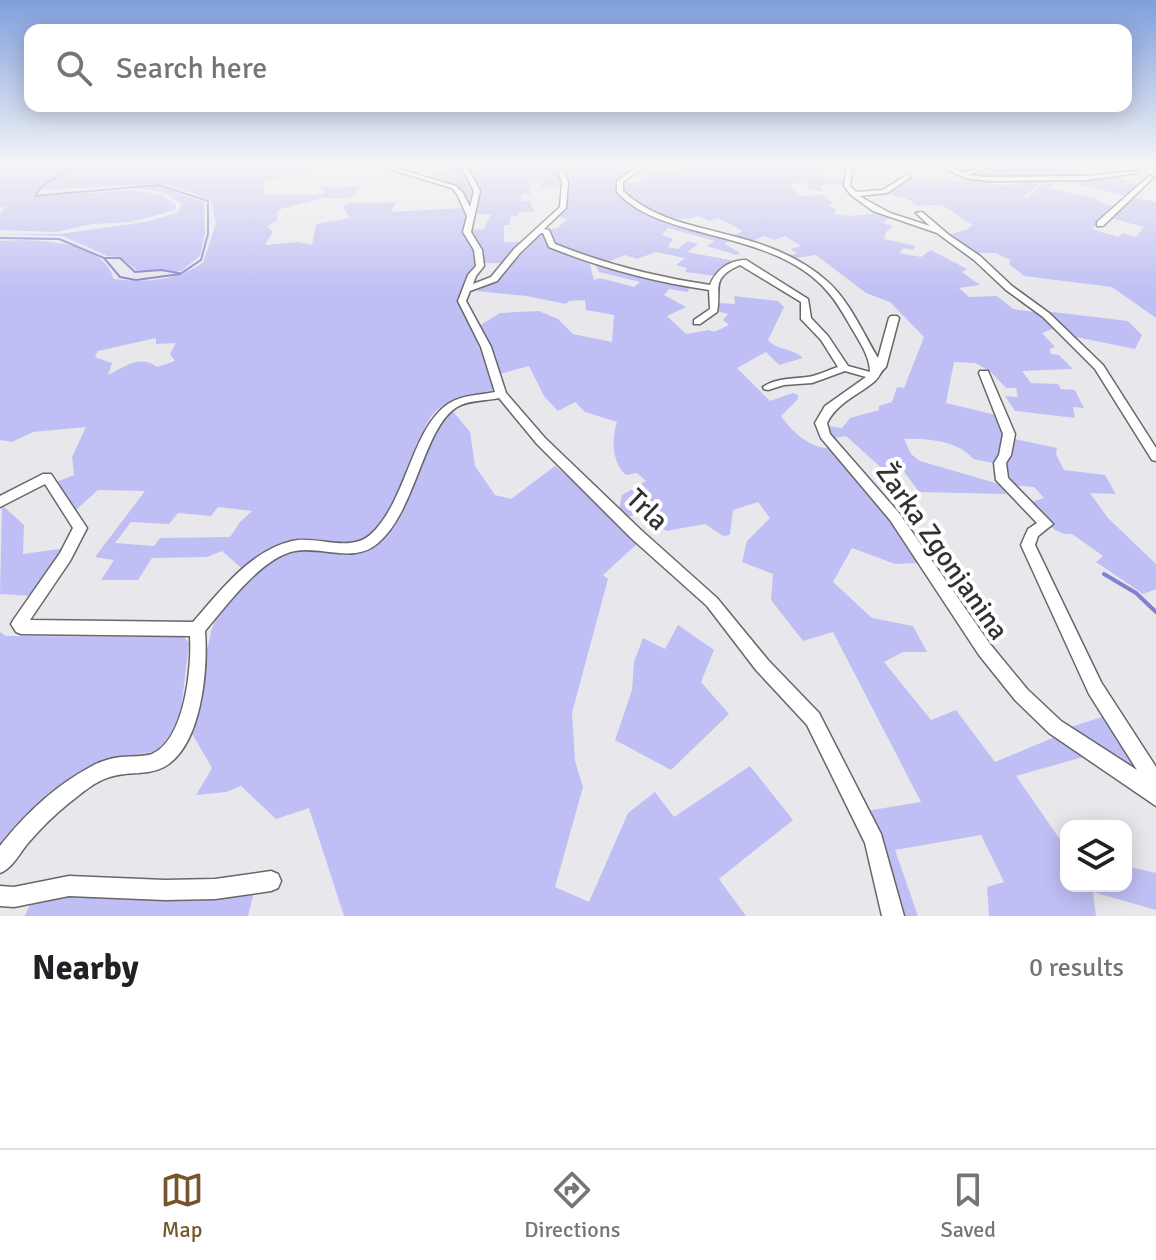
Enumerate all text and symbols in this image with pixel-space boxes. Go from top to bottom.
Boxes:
search box [24,24,1132,112]
icon: search [52,46,96,90]
text: Search here [116,50,267,87]
street label: Žarka Zgonjanina [869,457,1016,647]
street label: Trla [619,482,675,538]
map controls [1060,820,1132,892]
button: layers [1060,820,1132,892]
text: Nearby [32,947,139,989]
text: 0 results [1029,952,1124,984]
tab: Map [160,1168,204,1243]
tab: Directions [524,1168,620,1243]
tab: Saved [941,1168,996,1243]

